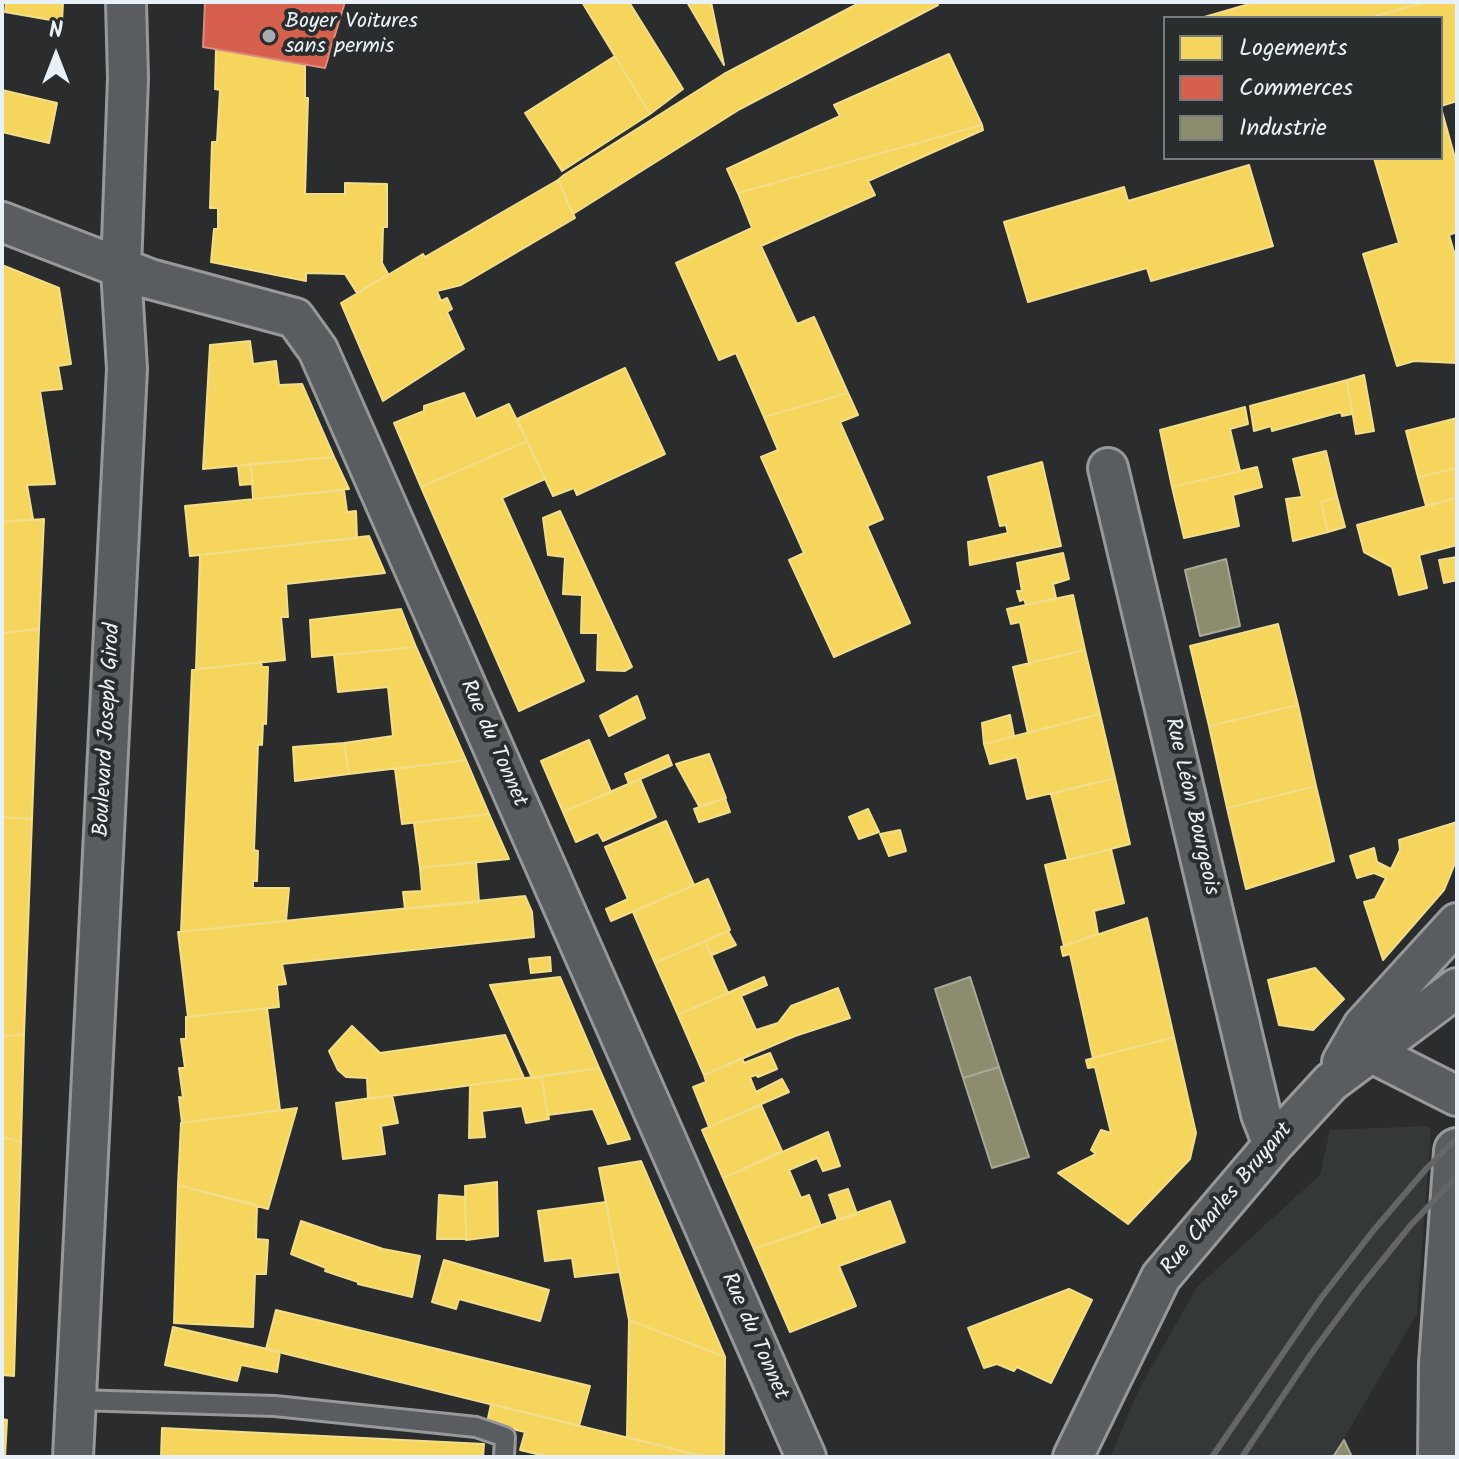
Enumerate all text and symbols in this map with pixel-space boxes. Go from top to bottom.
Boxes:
place label: Boyer Voitures sans permis [285,10,418,62]
text: N [49,14,63,49]
north arrow [16,16,96,96]
legend [1163,16,1443,160]
marker: Boyer Voitures sans permis [260,27,278,45]
text: Logements [1239,29,1347,68]
text: Commerces [1239,69,1353,108]
text: Industrie [1239,109,1327,148]
street label: Boulevard Joseph Girod [90,622,128,838]
street label: Rue du Tonnet [452,676,532,812]
street label: Rue Léon Bourgeois [1157,716,1223,898]
street label: Rue Charles Bruyant [1157,1118,1299,1282]
street label: Rue du Tonnet [713,1269,793,1405]

